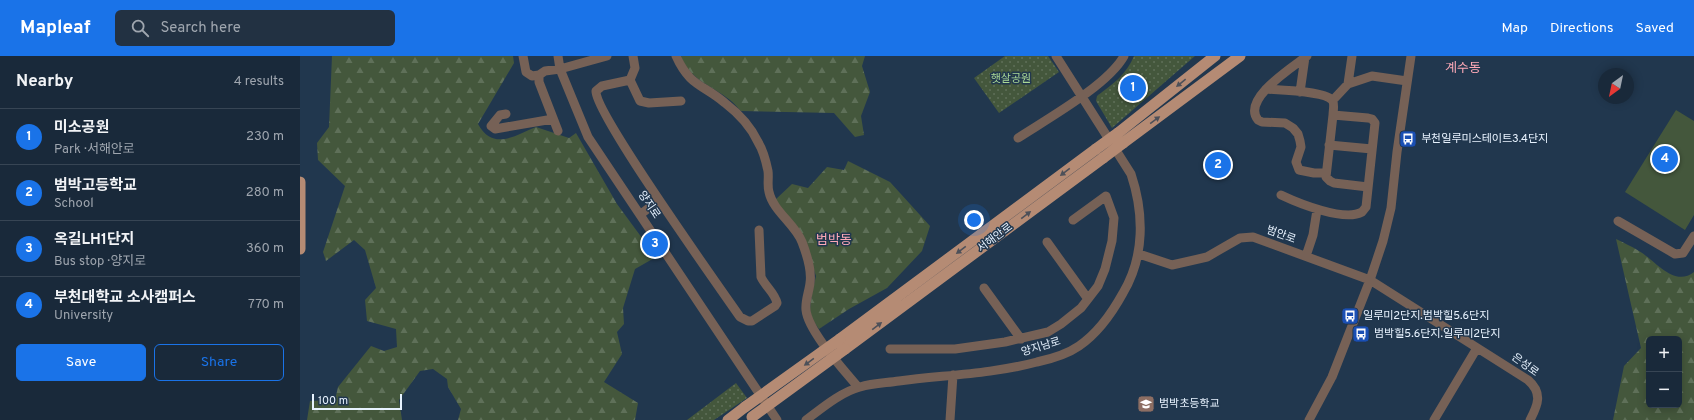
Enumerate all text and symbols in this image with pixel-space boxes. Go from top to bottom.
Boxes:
search box [115,10,395,46]
text: Mapleaf [20,16,91,40]
icon: search [129,17,151,39]
text: Search here [161,19,241,38]
text: Map [1502,20,1528,37]
text: Directions [1550,20,1614,37]
text: Saved [1636,20,1674,37]
district label: 계수동 [1445,61,1481,77]
north arrow [1598,68,1634,104]
text: Nearby [16,71,73,93]
park label: 햇살공원 [991,72,1031,86]
pin: 1 [1120,73,1146,103]
text: 4 results [234,74,284,90]
one-way arrow [1175,79,1186,87]
one-way arrow [1149,116,1160,124]
text: 미소공원 [54,119,109,138]
text: 1 [26,129,32,145]
text: 230 m [246,129,284,145]
bus stop icon: 부천일루미스테이트3.4단지 [1398,129,1418,149]
place label: 부천일루미스테이트3.4단지 [1421,132,1548,146]
text: Park · 서해안로 [54,142,135,158]
pin: 4 [1652,144,1678,174]
pin: 2 [1205,150,1231,180]
one-way arrow [1060,168,1070,176]
text: 범박고등학교 [54,177,137,196]
text: 2 [25,185,33,201]
text: 280 m [246,185,284,201]
street label: 양지로 [635,188,663,222]
text: School [54,196,94,212]
your location [964,210,984,230]
one-way arrow [1021,211,1031,219]
street label: 서해안로 [975,220,1015,256]
street label: 범안로 [1264,223,1298,247]
pin: 3 [642,229,668,259]
text: 옥길LH1단지 [54,231,135,250]
district label: 범박동 [816,233,852,249]
text: 3 [25,241,33,257]
text: 360 m [246,241,284,257]
one-way arrow [955,245,966,254]
text: Bus stop · 양지로 [54,254,146,270]
text: 부천대학교 소사캠퍼스 [54,289,196,308]
text: 4 [25,297,33,313]
text: 770 m [248,297,284,313]
bus stop icon: 일루미2단지.범박힐5.6단지 [1340,306,1360,326]
text: University [54,308,113,324]
place label: 일루미2단지.범박힐5.6단지 [1363,309,1489,323]
one-way arrow [871,322,882,330]
bus stop icon: 범박힐5.6단지.일루미2단지 [1351,324,1371,344]
place label: 범박힐5.6단지.일루미2단지 [1374,327,1500,341]
street label: 양지남로 [1020,334,1062,360]
map controls [1646,336,1682,408]
button: + [1646,336,1682,372]
button: Save [16,344,146,381]
button: Share [154,344,284,381]
street label: 은성로 [1509,350,1541,380]
one-way arrow [803,358,814,366]
button: − [1646,372,1682,408]
scale bar [312,392,402,411]
text: 100 m [318,394,348,408]
school or university icon: 범박초등학교 [1136,394,1156,414]
place label: 범박초등학교 [1159,397,1220,411]

